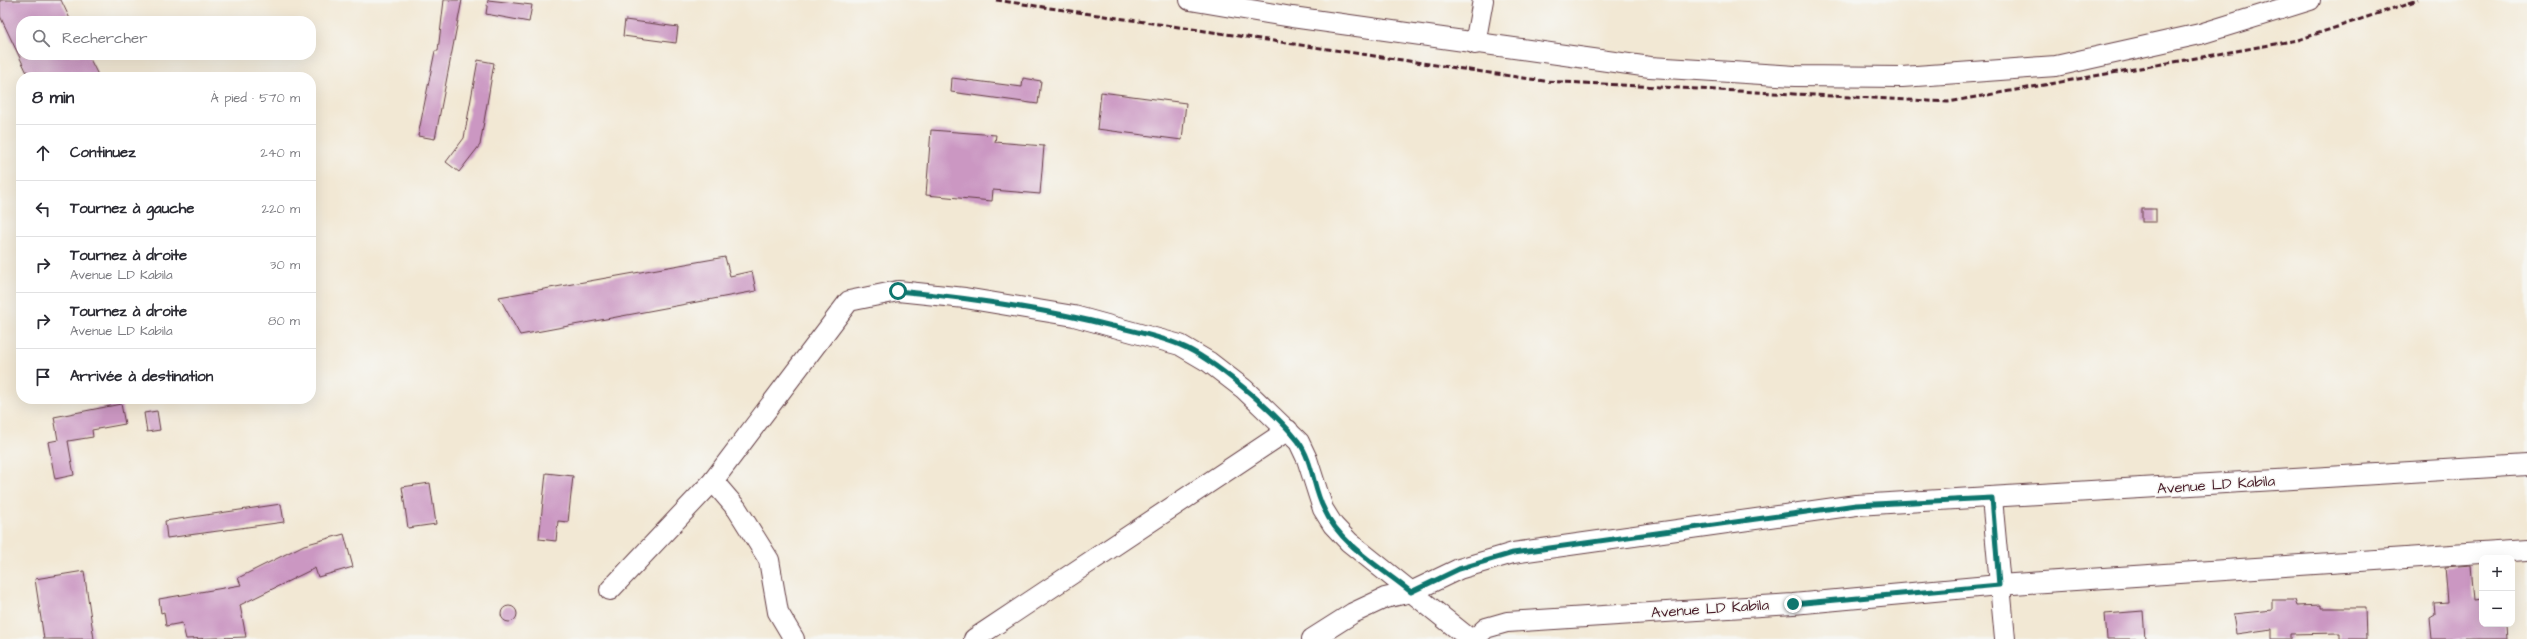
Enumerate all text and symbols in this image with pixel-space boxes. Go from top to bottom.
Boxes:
search box [16,16,316,60]
icon: search [30,27,52,49]
text: Rechercher [62,28,147,49]
text: 8 min [32,86,74,110]
text: À pied · 570 m [211,89,300,107]
icon: ahead [32,142,54,164]
text: Continuez [70,142,136,163]
text: 240 m [260,144,300,162]
icon: left [32,198,54,220]
text: Tournez à gauche [70,198,194,219]
text: 220 m [262,200,300,218]
text: Tournez à droite [70,245,187,266]
icon: right [32,254,54,276]
text: 30 m [270,256,300,274]
text: Avenue LD Kabila [70,266,173,284]
route start [889,282,907,300]
text: Tournez à droite [70,301,187,322]
icon: right [32,310,54,332]
text: 80 m [268,312,300,330]
text: Avenue LD Kabila [70,322,173,340]
icon: arrive [32,366,54,388]
text: Arrivée à destination [70,366,213,387]
street label: Avenue LD Kabila [2156,470,2276,500]
map controls [2479,555,2515,627]
button: + [2479,555,2515,591]
button: − [2479,591,2515,627]
street label: Avenue LD Kabila [1650,594,1770,624]
route end [1784,595,1802,613]

